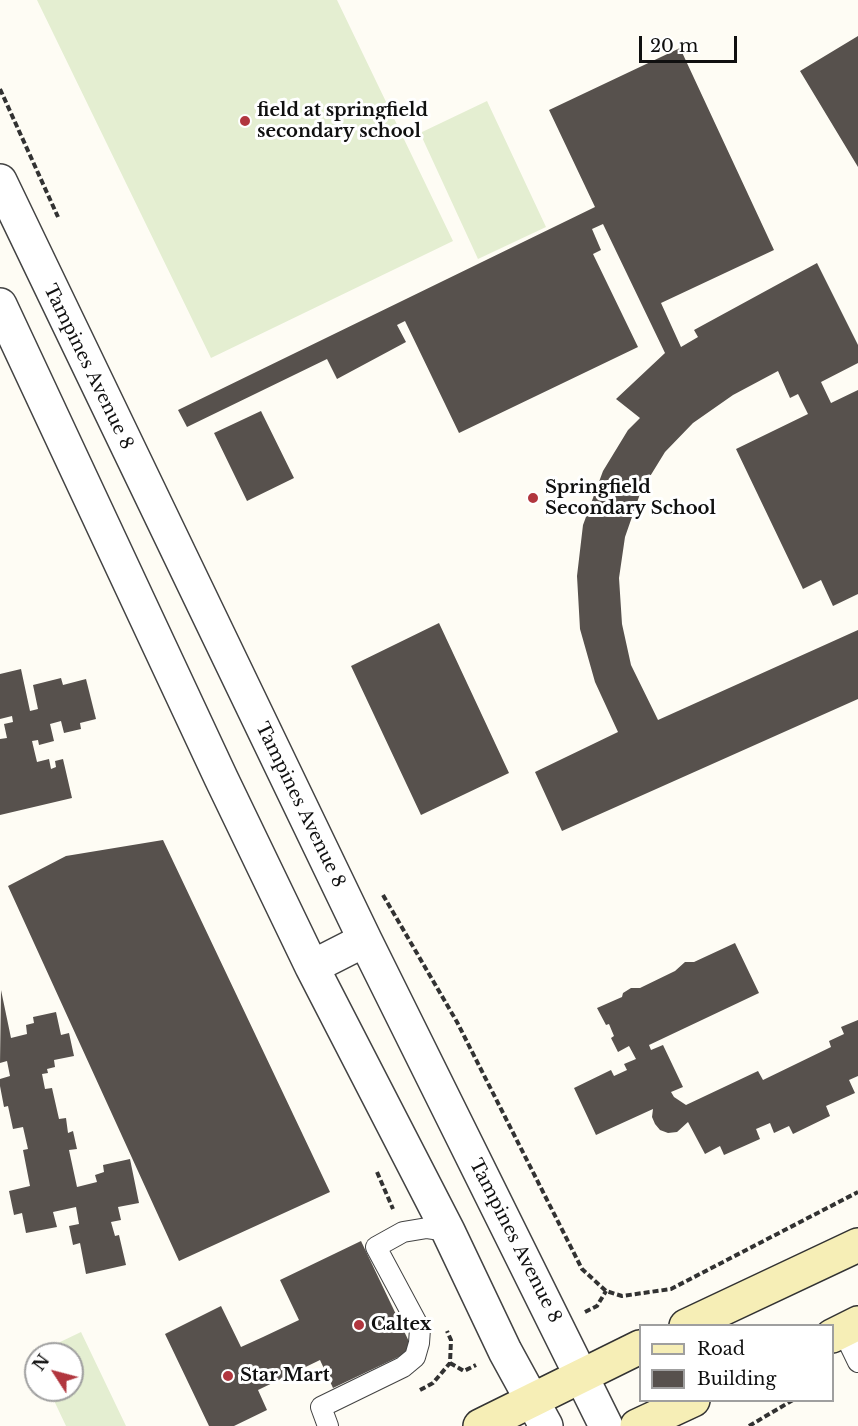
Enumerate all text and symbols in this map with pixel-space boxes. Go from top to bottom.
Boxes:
scale bar [642,24,740,62]
text: 20 m [650,35,698,57]
place label: field at springfield secondary school [257,100,428,142]
marker: field at springfield secondary school [238,114,252,128]
street label: Tampines Avenue 8 [39,281,137,453]
place label: Springfield Secondary School [545,477,716,520]
marker: Springfield Secondary School [526,491,540,505]
street label: Tampines Avenue 8 [251,719,349,891]
street label: Tampines Avenue 8 [464,1156,566,1326]
place label: Caltex [371,1314,431,1336]
marker: Caltex [352,1318,366,1332]
legend [639,1324,834,1402]
text: Road [697,1338,745,1360]
north arrow [24,1342,84,1402]
text: N [29,1351,54,1375]
place label: Star Mart [240,1365,330,1387]
text: Building [697,1368,776,1390]
marker: Star Mart [221,1369,235,1383]

